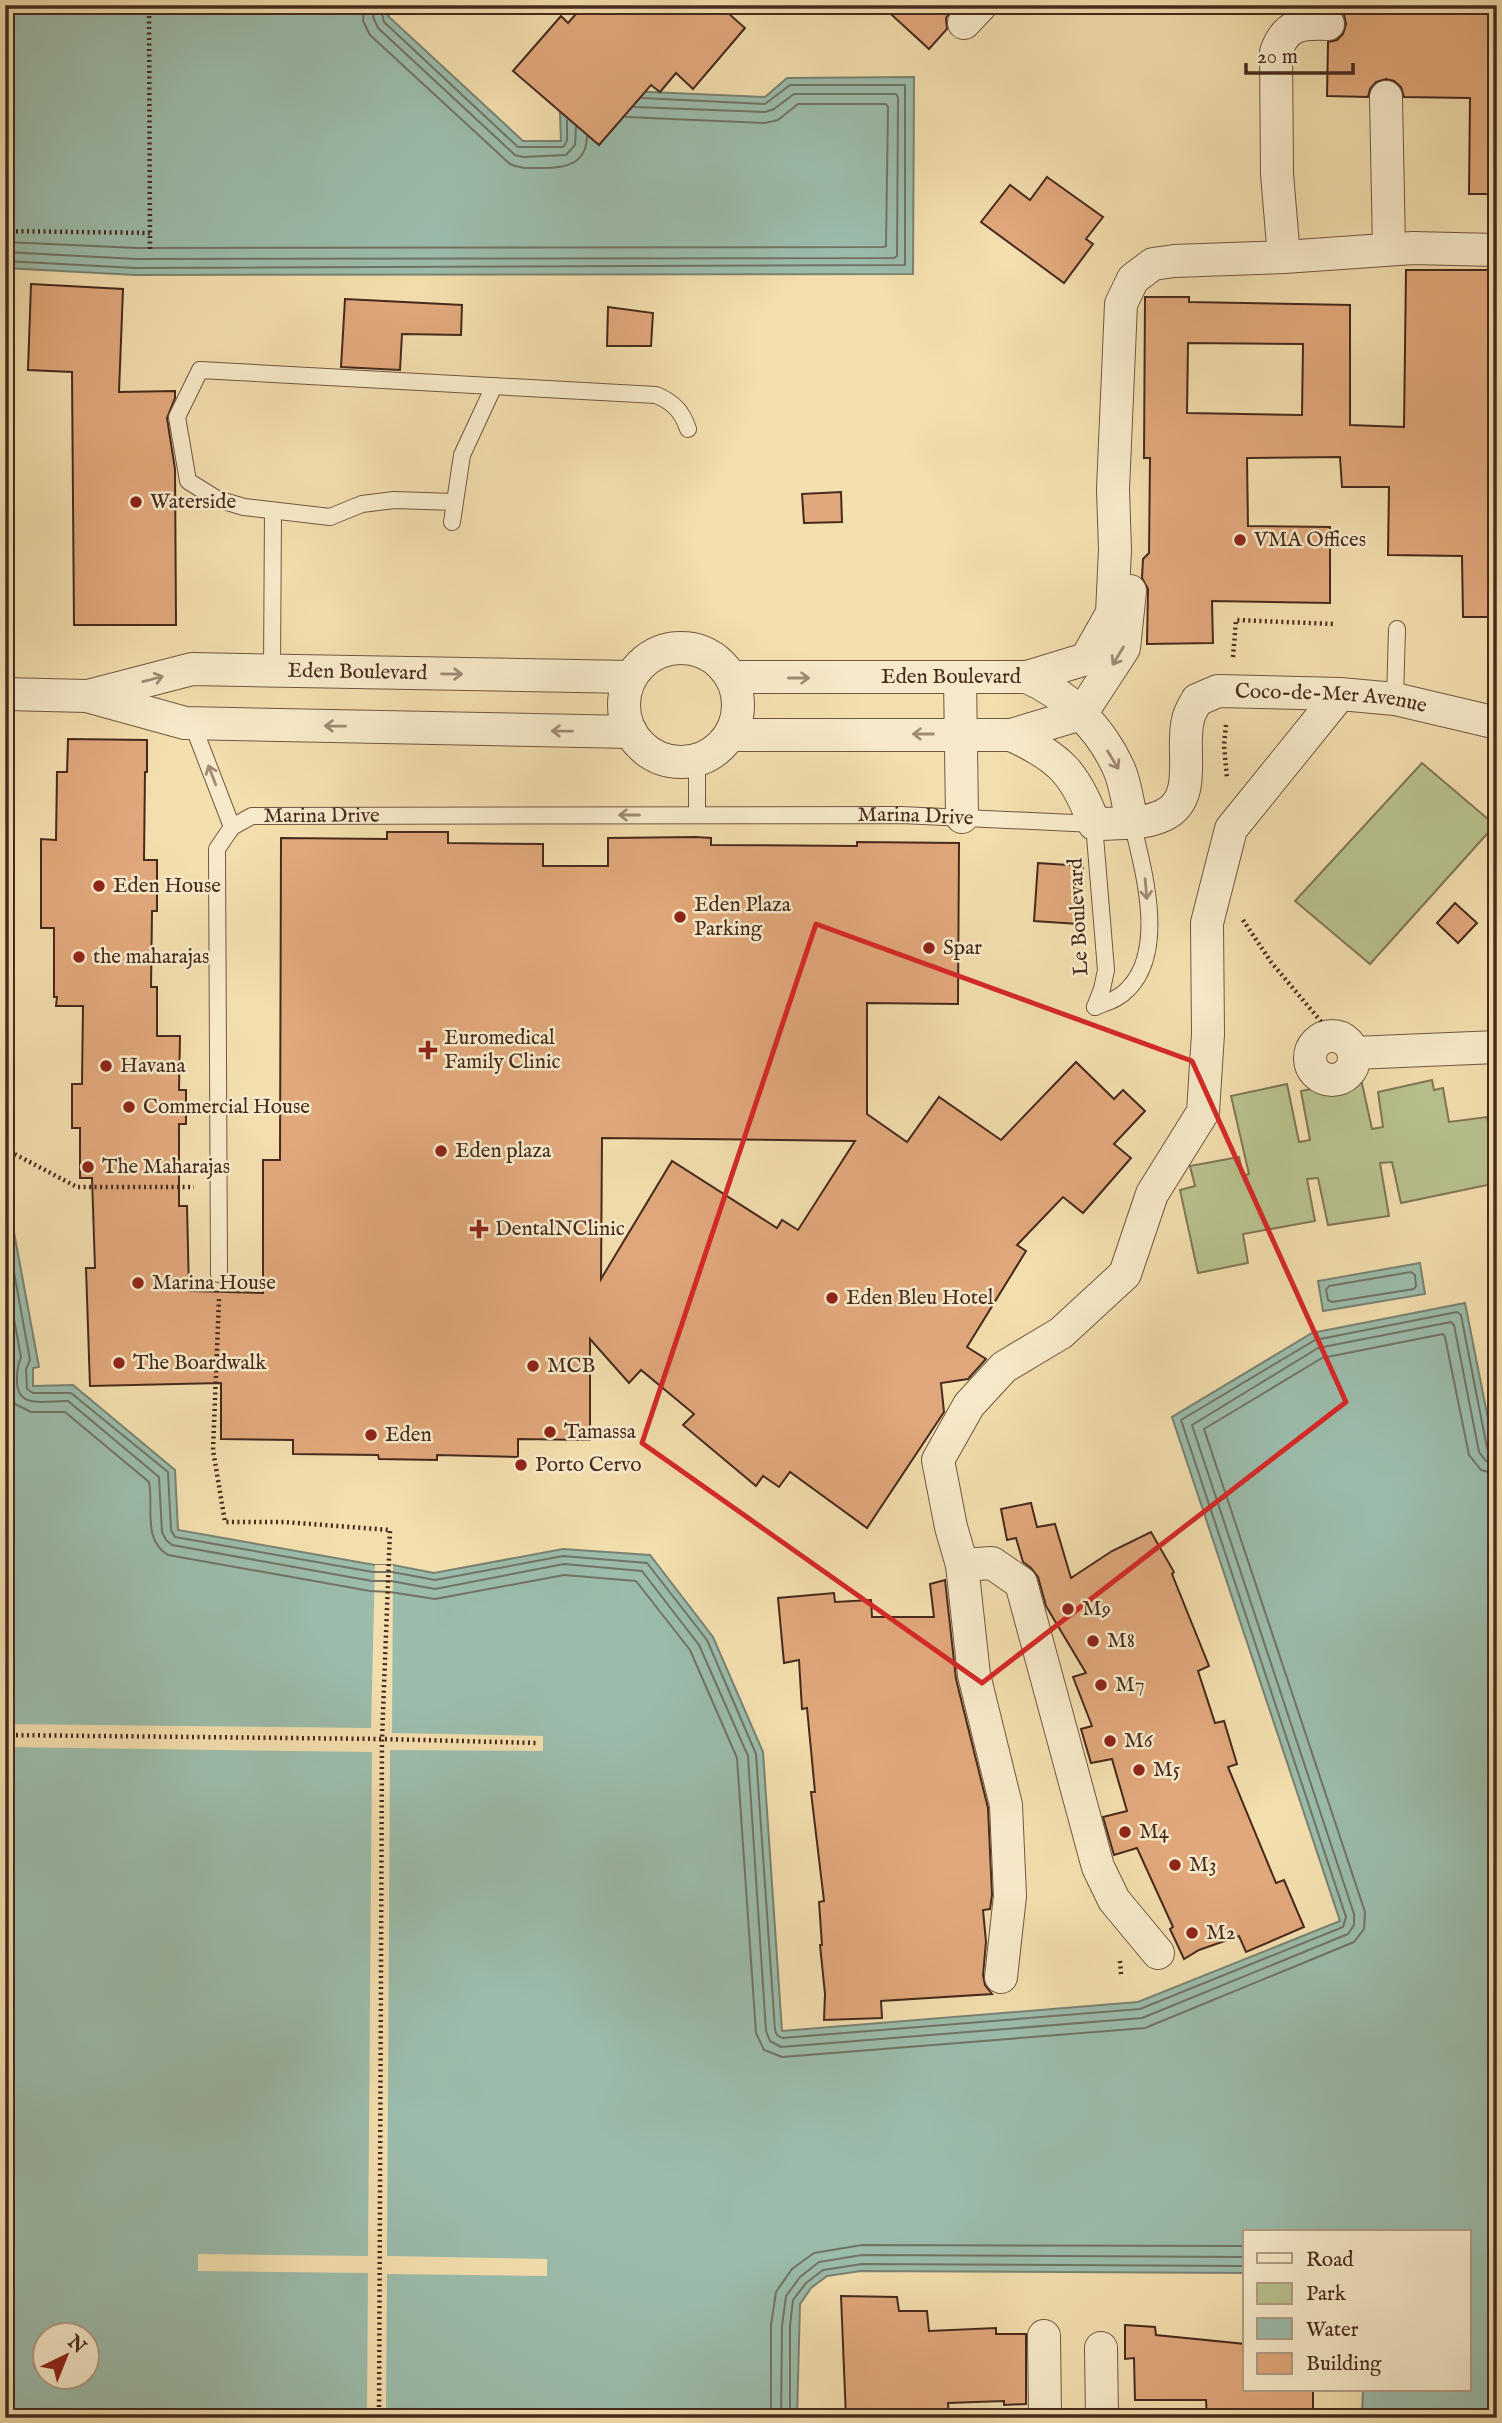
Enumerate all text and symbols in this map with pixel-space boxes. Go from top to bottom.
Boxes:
scale bar [1246,32,1353,76]
text: 20 m [1257,44,1298,71]
place label: Waterside [150,489,236,516]
marker: Waterside [128,494,144,510]
place label: VMA Offices [1253,527,1366,554]
marker: VMA Offices [1232,532,1248,548]
one-way arrow [1111,646,1125,666]
street label: Eden Boulevard [287,657,428,687]
street label: Eden Boulevard [881,664,1022,691]
one-way arrow [440,667,463,681]
one-way arrow [787,671,810,685]
one-way arrow [141,672,163,685]
street label: Coco-de-Mer Avenue [1235,678,1430,720]
one-way arrow [324,719,347,733]
one-way arrow [551,724,574,737]
one-way arrow [912,727,935,741]
one-way arrow [1106,749,1120,769]
one-way arrow [204,764,217,786]
street label: Marina Drive [858,801,974,832]
street label: Marina Drive [264,802,380,829]
one-way arrow [618,808,641,822]
street label: Le Boulevard [1062,857,1096,977]
place label: Eden House [113,873,221,900]
one-way arrow [1140,877,1153,900]
marker: Eden House [91,878,107,894]
place label: Eden Plaza Parking [694,892,792,943]
marker: Eden Plaza Parking [672,909,688,925]
place label: Spar [943,935,982,962]
marker: Spar [921,940,937,956]
place label: the maharajas [93,944,209,971]
marker: the maharajas [71,949,87,965]
place label: Euromedical Family Clinic [444,1025,560,1076]
marker: Euromedical Family Clinic [418,1040,438,1060]
place label: Havana [120,1053,186,1080]
marker: Havana [98,1058,114,1074]
place label: Commercial House [143,1094,310,1121]
marker: Commercial House [121,1099,137,1115]
place label: Eden plaza [455,1138,552,1165]
marker: Eden plaza [433,1143,449,1159]
place label: The Maharajas [102,1154,230,1181]
marker: The Maharajas [80,1159,96,1175]
place label: DentalNClinic [495,1216,625,1243]
marker: DentalNClinic [469,1219,489,1239]
place label: Marina House [152,1270,276,1297]
marker: Marina House [130,1275,146,1291]
place label: Eden Bleu Hotel [846,1285,994,1312]
marker: Eden Bleu Hotel [824,1290,840,1306]
place label: The Boardwalk [133,1350,267,1377]
place label: MCB [547,1353,596,1380]
marker: The Boardwalk [111,1355,127,1371]
marker: MCB [525,1358,541,1374]
place label: Tamassa [564,1419,637,1446]
place label: Eden [385,1422,432,1449]
marker: Tamassa [542,1424,558,1440]
marker: Eden [363,1427,379,1443]
place label: Porto Cervo [535,1452,642,1479]
marker: Porto Cervo [513,1457,529,1473]
place label: M9 [1082,1596,1111,1623]
marker: M9 [1060,1601,1076,1617]
place label: M8 [1107,1628,1135,1655]
marker: M8 [1085,1633,1101,1649]
place label: M7 [1115,1672,1145,1699]
marker: M7 [1093,1677,1109,1693]
place label: M6 [1124,1728,1154,1755]
marker: M6 [1102,1733,1118,1749]
place label: M5 [1153,1757,1181,1784]
marker: M5 [1131,1762,1147,1778]
place label: M4 [1139,1819,1170,1846]
marker: M4 [1117,1824,1133,1840]
place label: M3 [1189,1852,1217,1879]
marker: M3 [1167,1857,1183,1873]
place label: M2 [1206,1920,1236,1947]
marker: M2 [1184,1925,1200,1941]
legend [1243,2230,1470,2392]
text: Road [1306,2247,1354,2274]
text: Park [1306,2281,1347,2308]
text: Water [1306,2317,1359,2344]
north arrow [32,2322,102,2392]
text: N [61,2330,91,2360]
text: Building [1306,2351,1382,2378]

